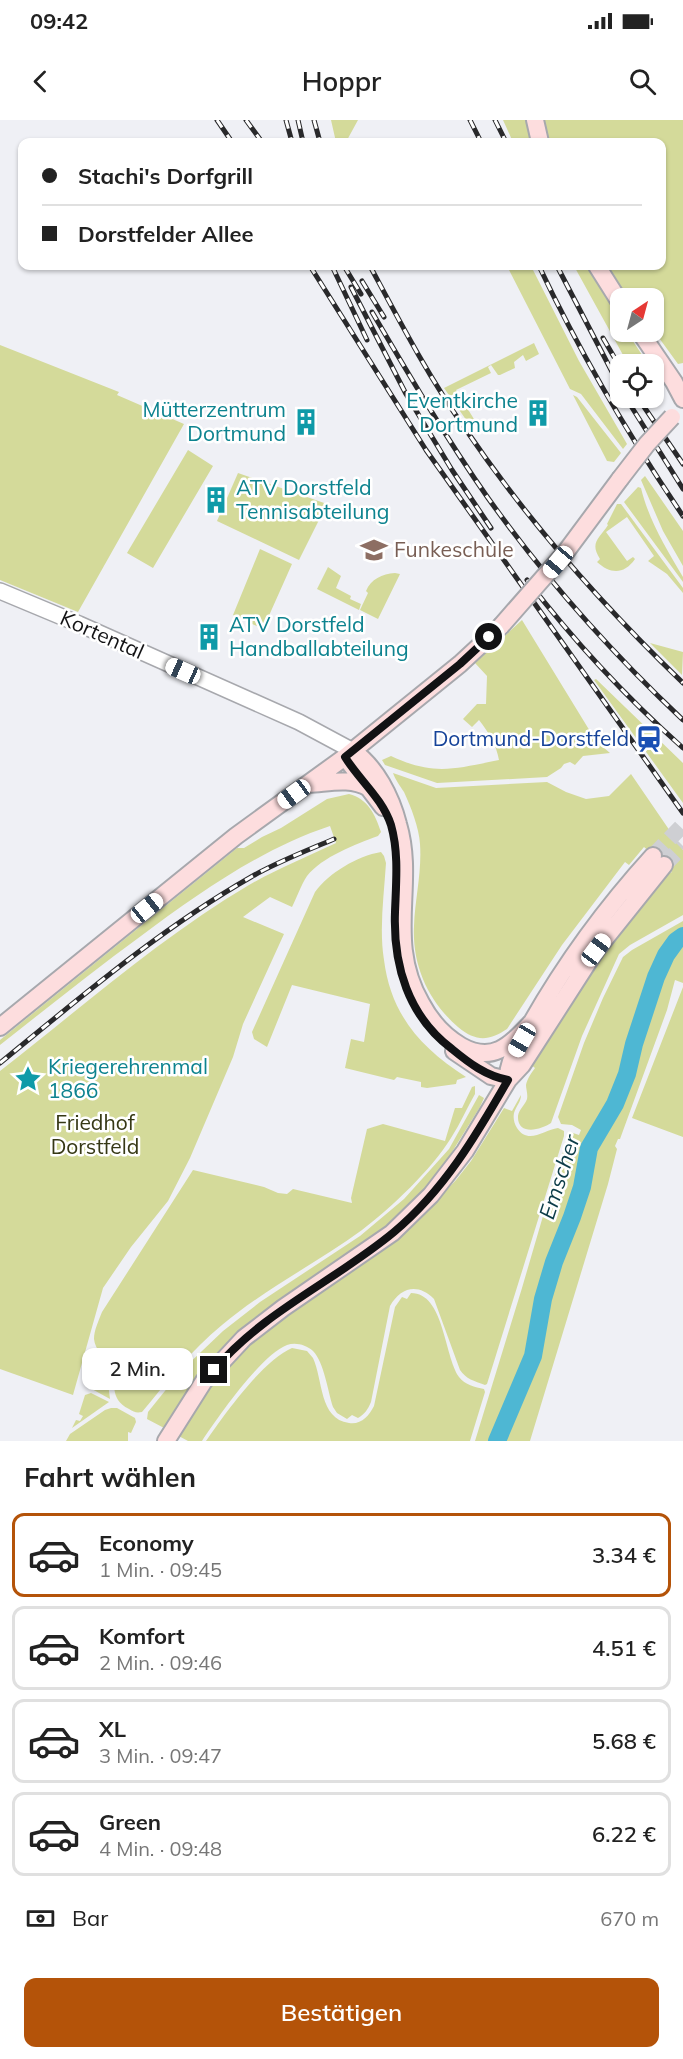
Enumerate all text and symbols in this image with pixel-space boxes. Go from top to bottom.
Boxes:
text: 09:42 [30,7,88,35]
text: Hoppr [302,64,381,98]
icon: back [24,65,57,98]
icon: search [626,65,659,98]
text: Stachi's Dorfgrill [78,162,253,190]
text: Dorstfelder Allee [78,220,254,248]
north arrow [610,288,664,342]
map controls [610,288,664,408]
button: locate [610,354,664,408]
place label: Eventkirche Dortmund [406,387,518,437]
place label: Mütterzentrum Dortmund [143,396,286,446]
building icon: Eventkirche Dortmund [523,398,553,428]
building icon: Mütterzentrum Dortmund [291,407,321,437]
place label: ATV Dorstfeld Tennisabteilung [236,474,389,524]
building icon: ATV Dorstfeld Tennisabteilung [201,485,231,515]
school or university icon: Funkeschule [359,535,389,565]
place label: Funkeschule [394,536,514,562]
car [540,542,576,582]
street label: Kortental [56,604,148,664]
place label: ATV Dorstfeld Handballabteilung [229,611,409,661]
building icon: ATV Dorstfeld Handballabteilung [194,622,224,652]
route start [475,623,502,650]
car [163,655,203,687]
station icon: Dortmund-Dorstfeld [634,724,664,754]
place label: Dortmund-Dorstfeld [433,725,629,751]
car [274,776,314,812]
car [127,890,167,926]
car [578,930,614,970]
car [505,1020,539,1060]
place label: Kriegerehrenmal 1866 [48,1053,208,1103]
place icon: Kriegerehrenmal 1866 [13,1064,43,1094]
park label: Friedhof Dorstfeld [51,1109,139,1159]
water label: Emscher [532,1130,586,1223]
callout: 2 Min. [82,1349,193,1391]
text: 2 Min. [109,1356,166,1381]
route end [200,1356,227,1383]
text: Fahrt wählen [24,1460,196,1494]
icon: car [27,1528,81,1582]
text: Economy [99,1529,194,1557]
text: 3.34 € [592,1541,656,1569]
text: 1 Min. · 09:45 [99,1557,222,1582]
icon: car [27,1621,81,1675]
text: Komfort [99,1622,185,1650]
text: 4.51 € [592,1634,656,1662]
text: 2 Min. · 09:46 [99,1650,222,1675]
icon: car [27,1714,81,1768]
text: XL [99,1715,126,1743]
text: 5.68 € [592,1727,656,1755]
text: 3 Min. · 09:47 [99,1743,222,1768]
icon: car [27,1807,81,1861]
text: Green [99,1808,161,1836]
text: 6.22 € [592,1820,656,1848]
text: 4 Min. · 09:48 [99,1836,222,1861]
icon: cash [24,1902,57,1935]
text: Bar [72,1904,108,1932]
text: 670 m [600,1906,659,1931]
button: Bestätigen [24,1978,659,2047]

